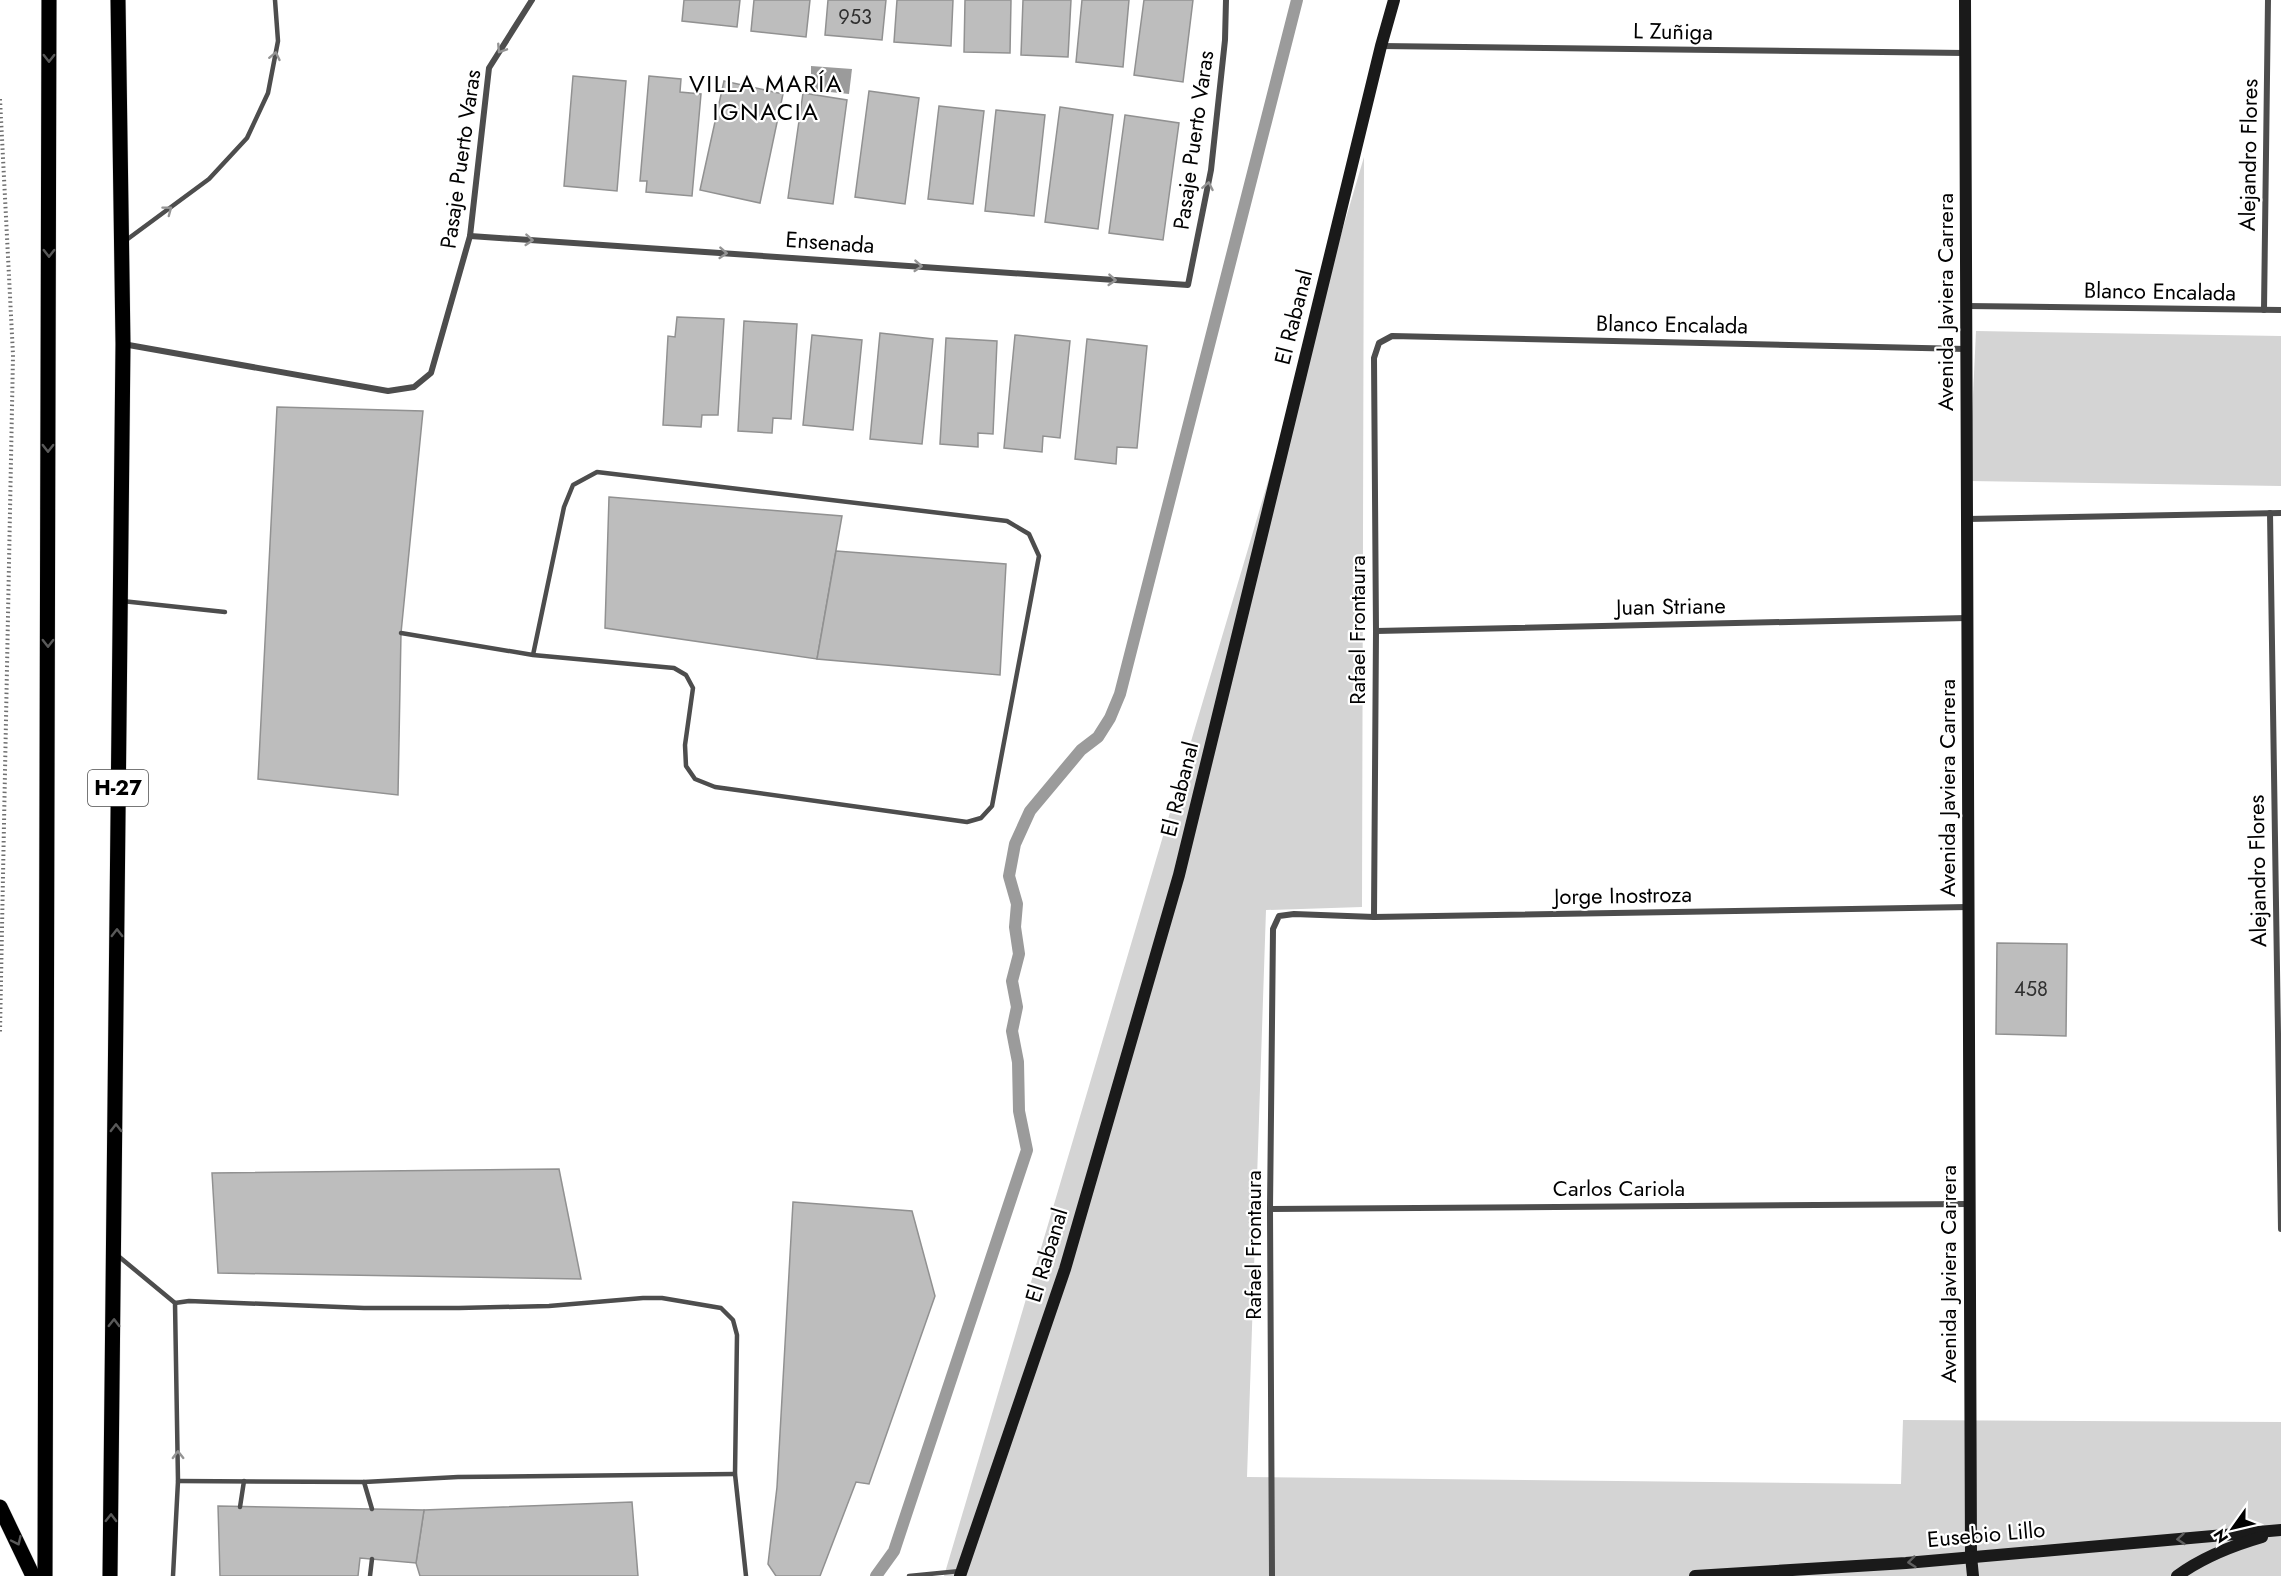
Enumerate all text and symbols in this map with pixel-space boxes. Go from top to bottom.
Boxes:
house number: 953 [838,3,872,32]
street label: L Zuñiga [1633,14,1713,48]
one-way arrow [497,42,508,53]
street label: Pasaje Puerto Varas [1165,48,1221,232]
one-way arrow [268,51,281,61]
one-way arrow [43,54,55,63]
district label: VILLA MARÍA IGNACIA [689,66,843,129]
street label: Pasaje Puerto Varas [432,67,488,251]
street label: Alejandro Flores [2231,78,2265,231]
one-way arrow [1201,182,1214,192]
street label: Avenida Javiera Carrera [1929,193,1961,411]
one-way arrow [161,206,172,217]
street label: Ensenada [784,223,876,261]
one-way arrow [524,233,533,246]
one-way arrow [719,246,728,259]
one-way arrow [43,249,55,258]
one-way arrow [913,260,922,273]
street label: El Rabanal [1266,266,1320,368]
one-way arrow [1108,273,1117,286]
street label: Blanco Encalada [2084,274,2236,308]
street label: Blanco Encalada [1596,307,1748,341]
one-way arrow [42,444,54,453]
street label: Rafael Frontaura [1341,555,1373,705]
street label: Juan Striane [1613,589,1726,623]
one-way arrow [42,639,54,648]
street label: Avenida Javiera Carrera [1931,679,1963,897]
street label: El Rabanal [1152,738,1206,840]
road number: H-27 [88,770,148,806]
street label: Alejandro Flores [2240,794,2274,947]
street label: Jorge Inostroza [1551,878,1692,912]
one-way arrow [111,928,123,937]
house number: 458 [2014,975,2048,1004]
one-way arrow [110,1123,122,1132]
street label: Avenida Javiera Carrera [1932,1165,1964,1383]
street label: Rafael Frontaura [1237,1170,1269,1320]
street label: Carlos Cariola [1553,1172,1685,1204]
street label: El Rabanal [1017,1204,1075,1306]
one-way arrow [108,1318,120,1327]
one-way arrow [172,1450,184,1459]
north arrow [2203,1498,2263,1558]
one-way arrow [105,1513,117,1522]
street label: Eusebio Lillo [1926,1513,2046,1555]
text: N [2208,1524,2234,1548]
one-way arrow [2176,1532,2185,1545]
one-way arrow [9,1535,21,1546]
one-way arrow [1908,1555,1917,1568]

